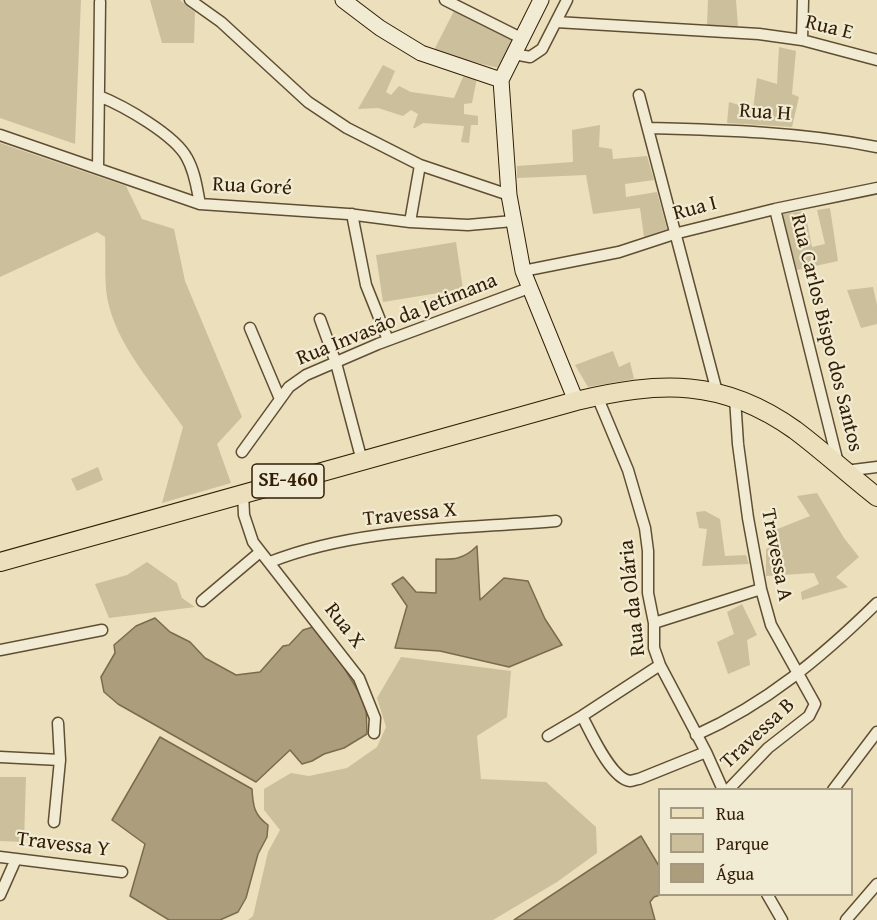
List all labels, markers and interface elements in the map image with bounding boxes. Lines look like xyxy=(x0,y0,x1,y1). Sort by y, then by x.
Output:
street label: Rua E xyxy=(802,10,856,46)
street label: Rua H xyxy=(738,99,792,127)
street label: Rua Goré xyxy=(212,172,292,202)
street label: Rua I xyxy=(670,191,720,227)
street label: Rua Carlos Bispo dos Santos xyxy=(784,212,868,454)
street label: Rua Invasão da Jetimana xyxy=(293,268,501,372)
road number: SE-460 xyxy=(252,464,324,498)
street label: Travessa X xyxy=(362,498,458,532)
street label: Travessa A xyxy=(755,507,797,603)
street label: Rua da Olária xyxy=(614,539,652,657)
street label: Rua X xyxy=(318,598,370,654)
street label: Travessa B xyxy=(715,693,801,775)
legend xyxy=(658,788,853,896)
text: Rua xyxy=(716,800,745,827)
street label: Travessa Y xyxy=(15,827,111,863)
text: Parque xyxy=(716,830,769,857)
text: Água xyxy=(716,860,754,887)

